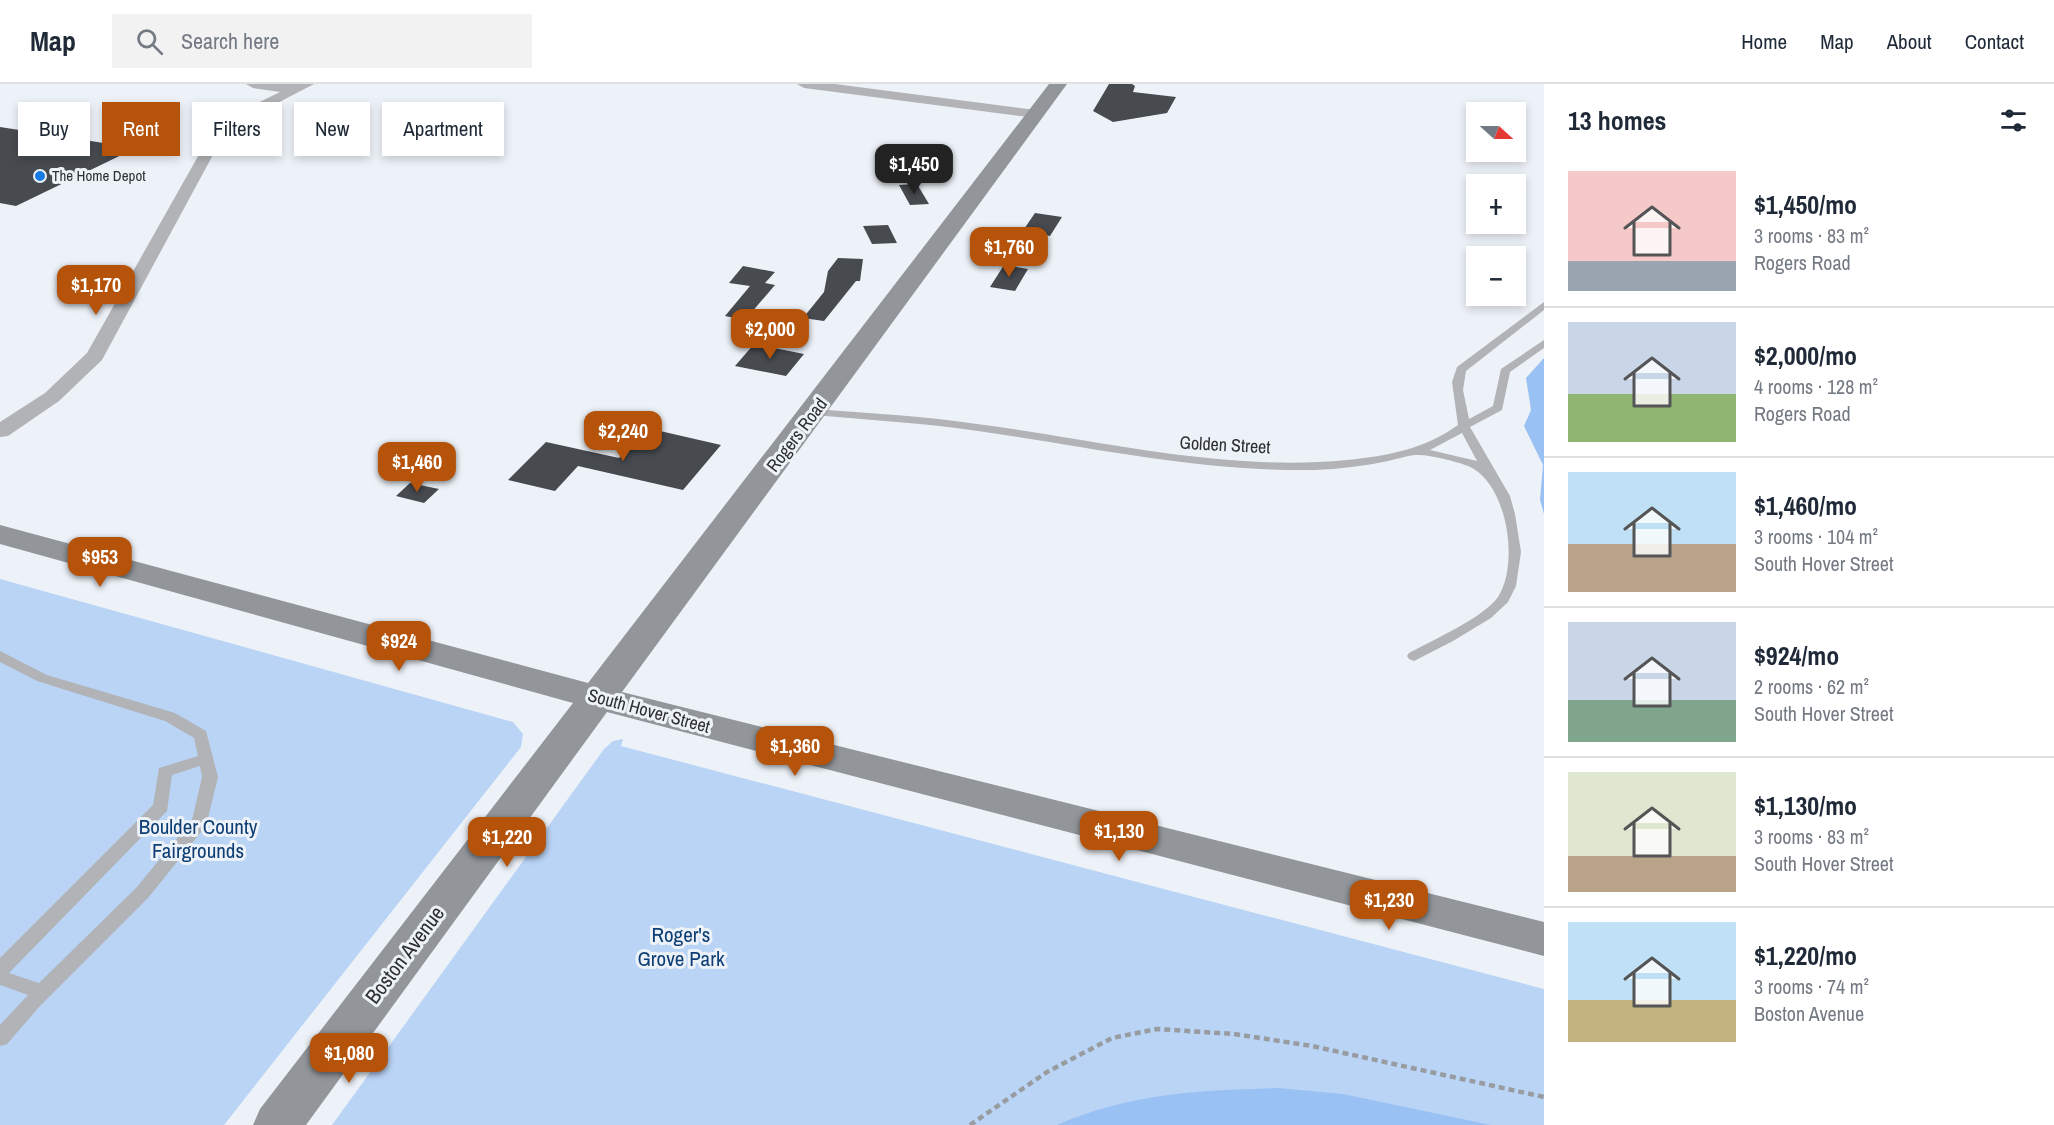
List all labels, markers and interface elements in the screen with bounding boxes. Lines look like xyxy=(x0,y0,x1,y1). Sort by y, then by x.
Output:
search box xyxy=(112,14,532,68)
text: Map xyxy=(30,22,76,60)
icon: search xyxy=(133,25,166,58)
text: Search here xyxy=(181,26,279,56)
text: Home xyxy=(1741,27,1787,56)
text: Map xyxy=(1820,27,1854,56)
text: About xyxy=(1887,27,1932,56)
text: Contact xyxy=(1965,27,2024,56)
chip: Buy xyxy=(18,102,90,156)
chip: Rent xyxy=(102,102,180,156)
chip: Filters xyxy=(192,102,282,156)
chip: New xyxy=(294,102,370,156)
chip: Apartment xyxy=(382,102,504,156)
north arrow xyxy=(1466,102,1526,162)
map controls xyxy=(1466,102,1526,306)
text: 13 homes xyxy=(1568,103,1666,138)
icon: filters xyxy=(1997,104,2030,137)
pin: $1,450 xyxy=(865,144,963,195)
text: $1,450 xyxy=(889,150,939,177)
place label: The Home Depot xyxy=(52,165,146,186)
marker: The Home Depot xyxy=(33,169,47,183)
button: + xyxy=(1466,174,1526,234)
text: $1,450/mo xyxy=(1754,187,1857,222)
icon: home xyxy=(1616,195,1688,267)
text: 3 rooms · 83 m² xyxy=(1754,222,1869,249)
pin: $1,760 xyxy=(960,227,1058,278)
text: $1,760 xyxy=(984,233,1034,260)
button: − xyxy=(1466,246,1526,306)
text: Rogers Road xyxy=(1754,249,1851,276)
pin: $1,170 xyxy=(47,265,145,316)
text: $1,170 xyxy=(71,271,121,298)
pin: $2,000 xyxy=(721,309,819,360)
text: $2,000 xyxy=(745,315,795,342)
text: $2,000/mo xyxy=(1754,338,1857,373)
icon: home xyxy=(1616,346,1688,418)
text: 4 rooms · 128 m² xyxy=(1754,373,1878,400)
street label: Rogers Road xyxy=(760,392,833,477)
text: Rogers Road xyxy=(1754,400,1851,427)
pin: $2,240 xyxy=(574,411,672,462)
text: $2,240 xyxy=(598,417,648,444)
street label: Golden Street xyxy=(1179,430,1271,459)
pin: $1,460 xyxy=(368,442,466,493)
text: $1,460 xyxy=(392,448,442,475)
text: $1,460/mo xyxy=(1754,488,1857,523)
icon: home xyxy=(1616,496,1688,568)
text: 3 rooms · 104 m² xyxy=(1754,523,1878,550)
pin: $953 xyxy=(64,537,136,588)
text: $953 xyxy=(82,543,118,570)
text: South Hover Street xyxy=(1754,550,1893,577)
pin: $924 xyxy=(363,621,435,672)
text: $924 xyxy=(381,627,417,654)
text: $924/mo xyxy=(1754,638,1839,673)
icon: home xyxy=(1616,646,1688,718)
text: 2 rooms · 62 m² xyxy=(1754,673,1869,700)
street label: South Hover Street xyxy=(585,682,713,739)
text: South Hover Street xyxy=(1754,700,1893,727)
pin: $1,360 xyxy=(746,726,844,777)
text: $1,360 xyxy=(770,732,820,759)
text: $1,130/mo xyxy=(1754,788,1857,823)
icon: home xyxy=(1616,796,1688,868)
pin: $1,130 xyxy=(1070,811,1168,862)
park label: Boulder County Fairgrounds xyxy=(139,812,258,865)
pin: $1,220 xyxy=(458,817,556,868)
text: $1,130 xyxy=(1094,817,1144,844)
text: $1,220 xyxy=(482,823,532,850)
text: 3 rooms · 83 m² xyxy=(1754,823,1869,850)
text: South Hover Street xyxy=(1754,850,1893,877)
pin: $1,230 xyxy=(1340,880,1438,931)
text: $1,230 xyxy=(1364,886,1414,913)
street label: Boston Avenue xyxy=(358,900,451,1010)
park label: Roger's Grove Park xyxy=(637,920,725,973)
text: $1,220/mo xyxy=(1754,938,1857,973)
icon: home xyxy=(1616,946,1688,1018)
text: 3 rooms · 74 m² xyxy=(1754,973,1869,1000)
text: Boston Avenue xyxy=(1754,1000,1864,1027)
pin: $1,080 xyxy=(300,1033,398,1084)
text: $1,080 xyxy=(324,1039,374,1066)

